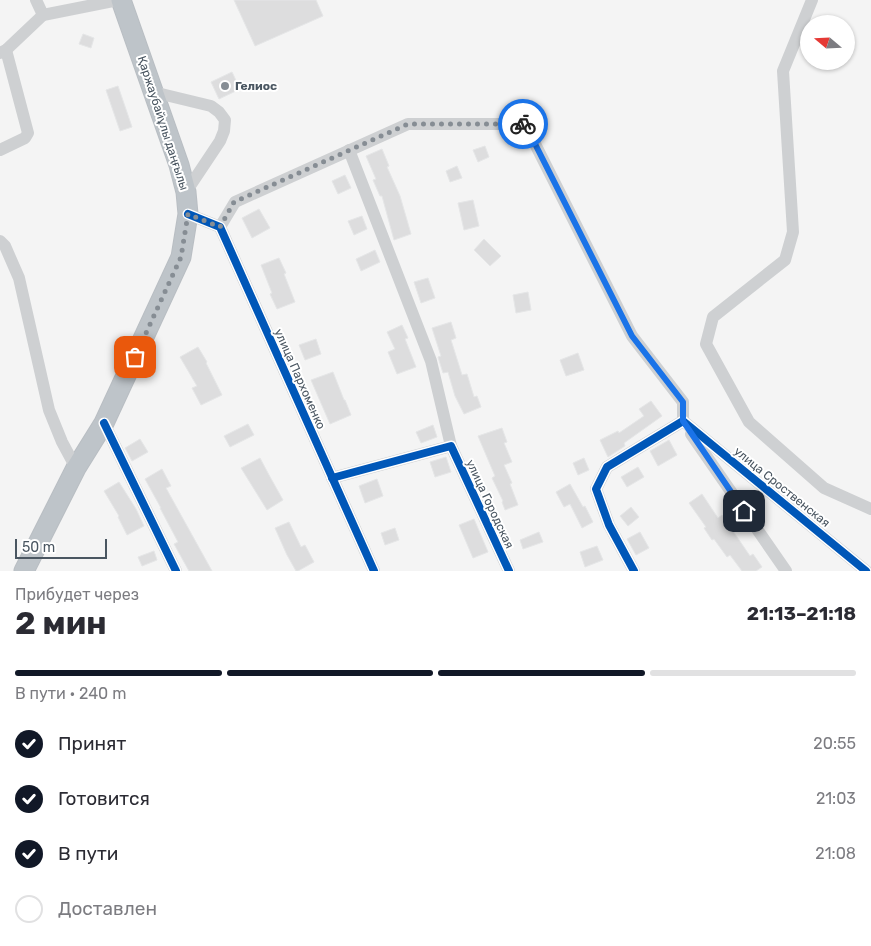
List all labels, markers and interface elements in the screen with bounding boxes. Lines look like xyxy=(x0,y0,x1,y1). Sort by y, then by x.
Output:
north arrow xyxy=(800,15,855,70)
map controls xyxy=(800,15,855,70)
street label: Қаржаубайұлы даңғылы xyxy=(135,54,191,192)
place label: Гелиос xyxy=(235,79,277,93)
marker: Гелиос xyxy=(219,80,231,92)
courier xyxy=(498,99,548,149)
icon: bike xyxy=(509,110,537,138)
street label: улица Пархоменко xyxy=(272,327,328,431)
pin xyxy=(114,336,156,378)
icon: bag xyxy=(121,343,149,371)
street label: улица Сроственская xyxy=(731,444,833,530)
street label: улица Городская xyxy=(463,457,517,551)
pin xyxy=(723,490,765,532)
icon: home xyxy=(730,497,758,525)
scale bar xyxy=(15,536,108,559)
text: 50 m xyxy=(22,539,55,556)
text: Прибудет через xyxy=(15,585,139,604)
text: 21:13–21:18 xyxy=(747,602,856,625)
text: 2 мин xyxy=(15,604,107,642)
text: В пути · 240 m xyxy=(15,684,126,703)
icon: check xyxy=(15,730,43,758)
text: Принят xyxy=(58,732,126,755)
text: 20:55 xyxy=(813,734,856,753)
icon: check xyxy=(15,785,43,813)
text: Готовится xyxy=(58,787,150,810)
text: 21:03 xyxy=(816,789,856,808)
icon: check xyxy=(15,840,43,868)
text: В пути xyxy=(58,842,118,865)
text: 21:08 xyxy=(815,844,856,863)
text: Доставлен xyxy=(58,897,157,920)

